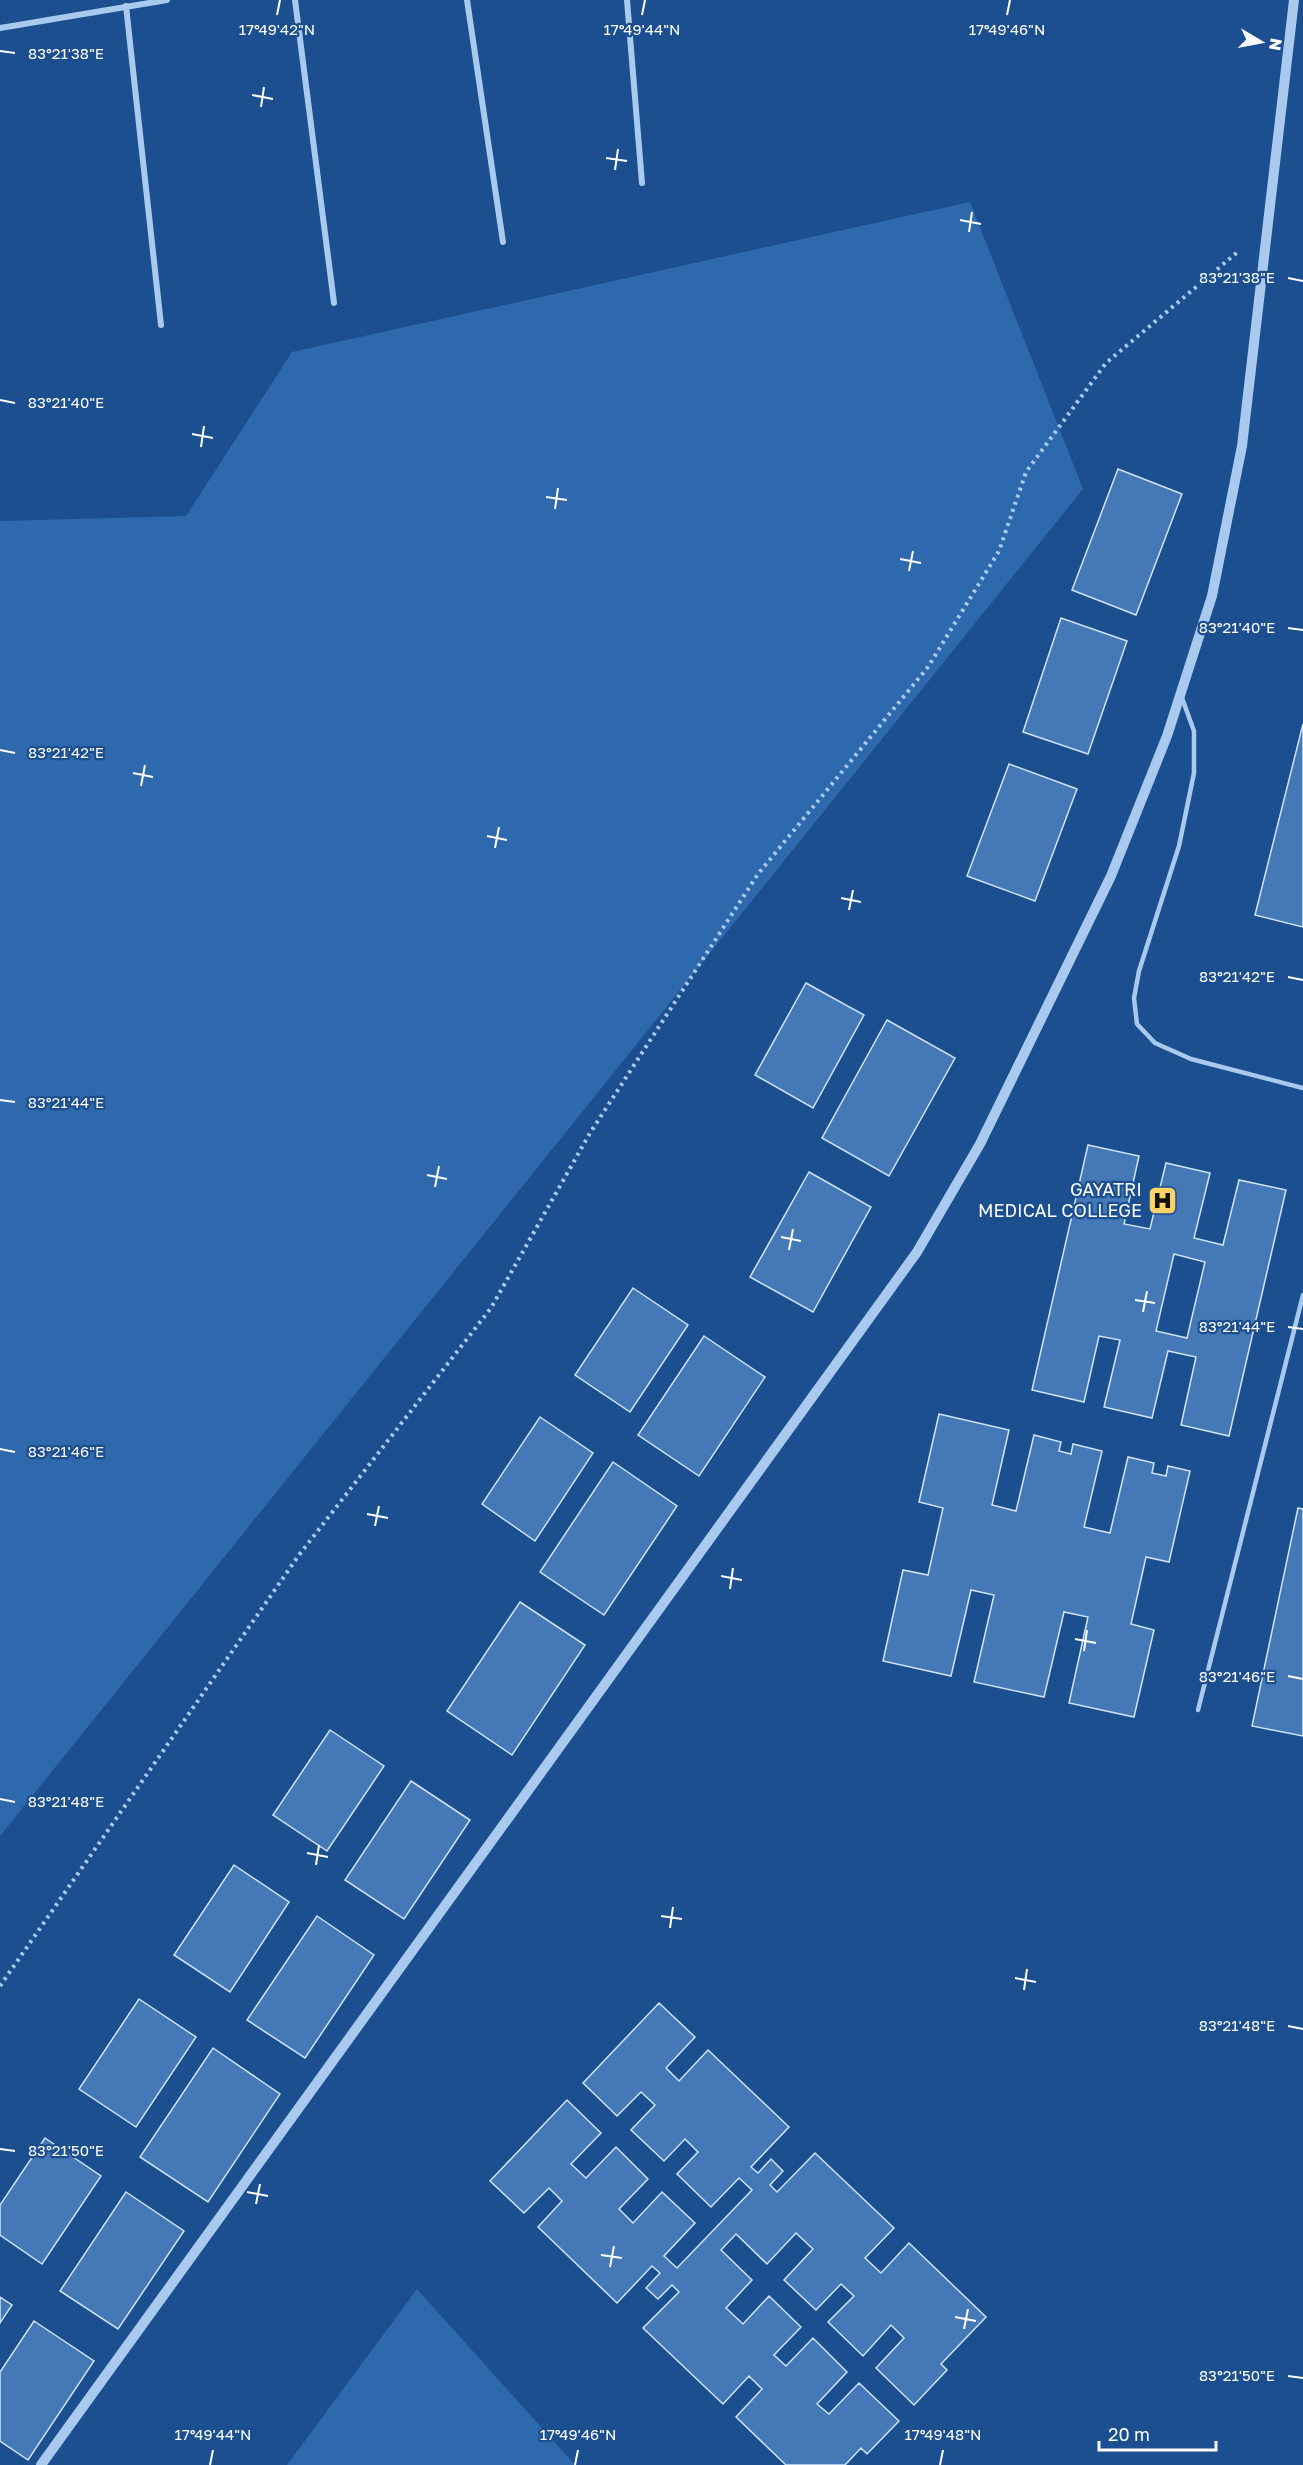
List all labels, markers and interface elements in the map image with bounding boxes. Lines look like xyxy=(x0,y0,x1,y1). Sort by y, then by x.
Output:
north arrow xyxy=(1231,12,1291,72)
text: 17°49'42"N xyxy=(239,20,315,38)
text: 17°49'44"N xyxy=(604,20,680,38)
text: 17°49'46"N xyxy=(969,20,1045,38)
text: N xyxy=(1265,37,1287,52)
text: 83°21'38"E xyxy=(28,44,104,62)
text: 83°21'38"E xyxy=(1199,268,1275,286)
text: 83°21'40"E xyxy=(28,393,104,411)
text: 83°21'40"E xyxy=(1199,618,1275,636)
text: 83°21'42"E xyxy=(28,743,104,761)
text: 83°21'42"E xyxy=(1199,967,1275,985)
text: 83°21'44"E xyxy=(28,1093,104,1111)
place label: GAYATRI MEDICAL COLLEGE xyxy=(978,1178,1142,1221)
hospital icon: GAYATRI MEDICAL COLLEGE xyxy=(1147,1184,1179,1216)
text: 83°21'44"E xyxy=(1199,1317,1275,1335)
text: 83°21'46"E xyxy=(28,1442,104,1460)
text: 83°21'46"E xyxy=(1199,1667,1275,1685)
text: 83°21'48"E xyxy=(28,1792,104,1810)
text: 83°21'48"E xyxy=(1199,2016,1275,2034)
text: 83°21'50"E xyxy=(28,2141,104,2159)
text: 83°21'50"E xyxy=(1199,2366,1275,2384)
scale bar xyxy=(1099,2414,1216,2452)
text: 20 m xyxy=(1108,2423,1150,2445)
text: 17°49'44"N xyxy=(175,2425,251,2443)
text: 17°49'46"N xyxy=(540,2425,616,2443)
text: 17°49'48"N xyxy=(905,2425,981,2443)

